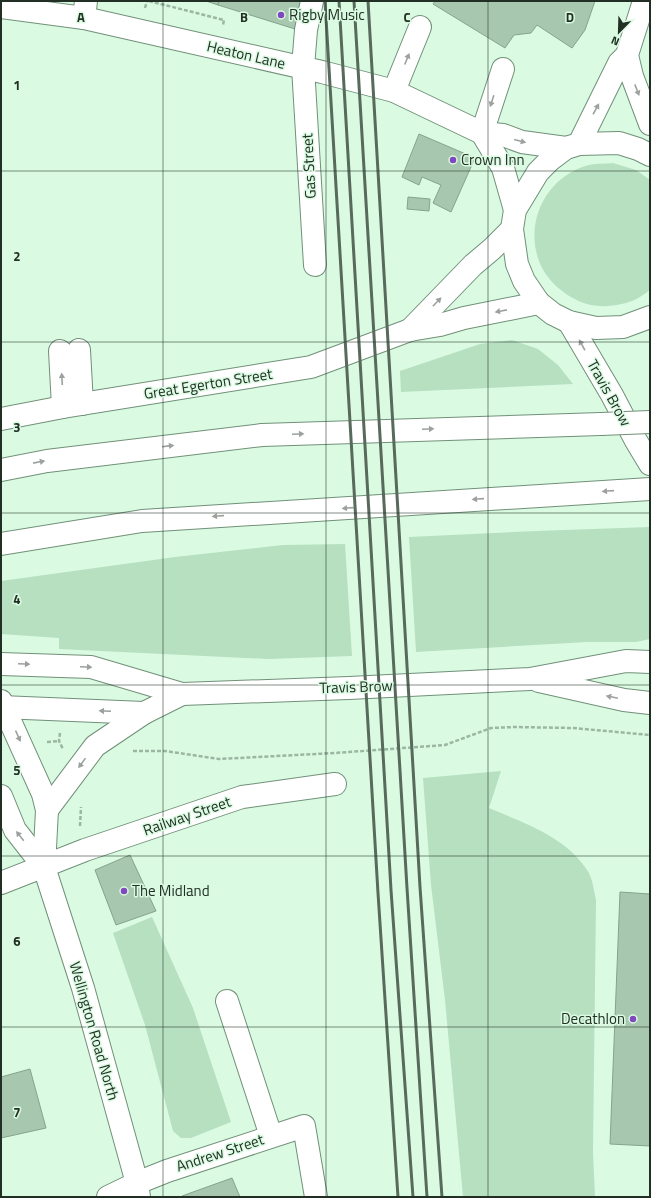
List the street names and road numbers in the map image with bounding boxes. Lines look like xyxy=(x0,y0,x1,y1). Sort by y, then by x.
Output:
street label: Heaton Lane xyxy=(205,34,288,75)
street label: Gas Street xyxy=(295,132,322,199)
street label: Travis Brow xyxy=(582,355,637,431)
street label: Great Egerton Street xyxy=(142,362,274,405)
street label: Travis Brow xyxy=(319,674,393,699)
street label: Railway Street xyxy=(140,790,235,841)
street label: Wellington Road North xyxy=(64,959,125,1103)
street label: Andrew Street xyxy=(173,1127,267,1178)

